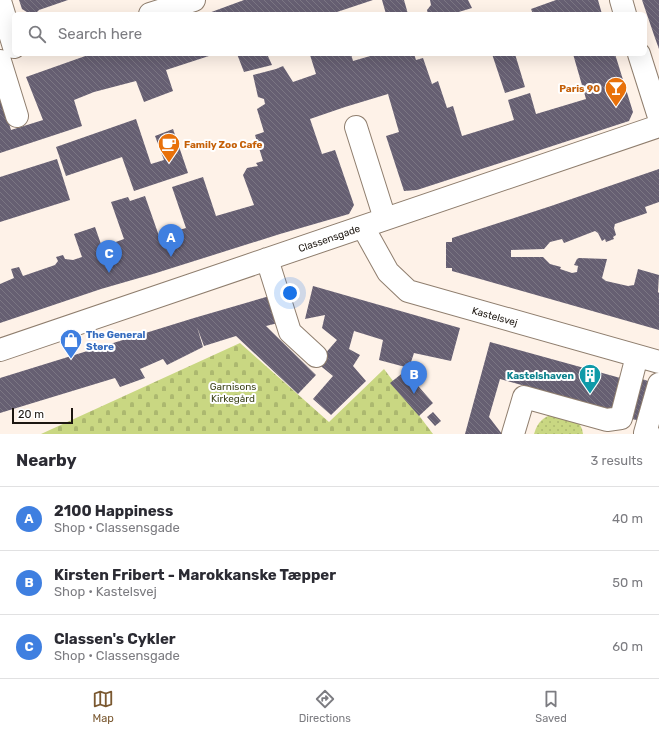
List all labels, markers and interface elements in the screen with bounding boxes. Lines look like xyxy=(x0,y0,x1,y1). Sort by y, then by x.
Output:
search box xyxy=(12,12,647,56)
icon: search xyxy=(26,23,48,45)
text: Search here xyxy=(58,25,142,43)
bar icon: Paris 90 xyxy=(603,75,629,108)
place label: Paris 90 xyxy=(559,83,600,95)
cafe icon: Family Zoo Cafe xyxy=(156,131,182,164)
place label: Family Zoo Cafe xyxy=(184,139,263,151)
street label: Classensgade xyxy=(297,223,362,255)
pin: A xyxy=(158,224,184,257)
pin: C xyxy=(96,240,122,273)
your location xyxy=(280,283,300,303)
street label: Kastelsvej xyxy=(471,305,519,329)
shop icon: The General Store xyxy=(58,327,84,360)
place label: The General Store xyxy=(86,329,146,353)
pin: B xyxy=(401,361,427,394)
building icon: Kastelshaven xyxy=(577,362,603,395)
place label: Kastelshaven xyxy=(507,370,574,382)
park label: Garnisons Kirkegård xyxy=(210,381,256,405)
scale bar xyxy=(12,406,73,425)
text: 20 m xyxy=(18,408,44,421)
text: Nearby xyxy=(16,450,77,470)
text: 3 results xyxy=(591,453,643,468)
text: 2100 Happiness xyxy=(54,502,173,520)
text: A xyxy=(24,511,34,526)
text: 40 m xyxy=(612,511,643,526)
text: Shop · Classensgade xyxy=(54,520,180,535)
text: Kirsten Fribert - Marokkanske Tæpper xyxy=(54,566,336,584)
text: B xyxy=(24,575,34,590)
text: 50 m xyxy=(612,575,643,590)
text: Shop · Kastelsvej xyxy=(54,584,157,599)
text: Classen's Cykler xyxy=(54,630,176,648)
text: C xyxy=(24,639,34,654)
text: 60 m xyxy=(612,639,643,654)
text: Shop · Classensgade xyxy=(54,648,180,663)
tab: Map xyxy=(92,688,114,725)
tab: Directions xyxy=(299,688,351,725)
tab: Saved xyxy=(535,688,567,725)

